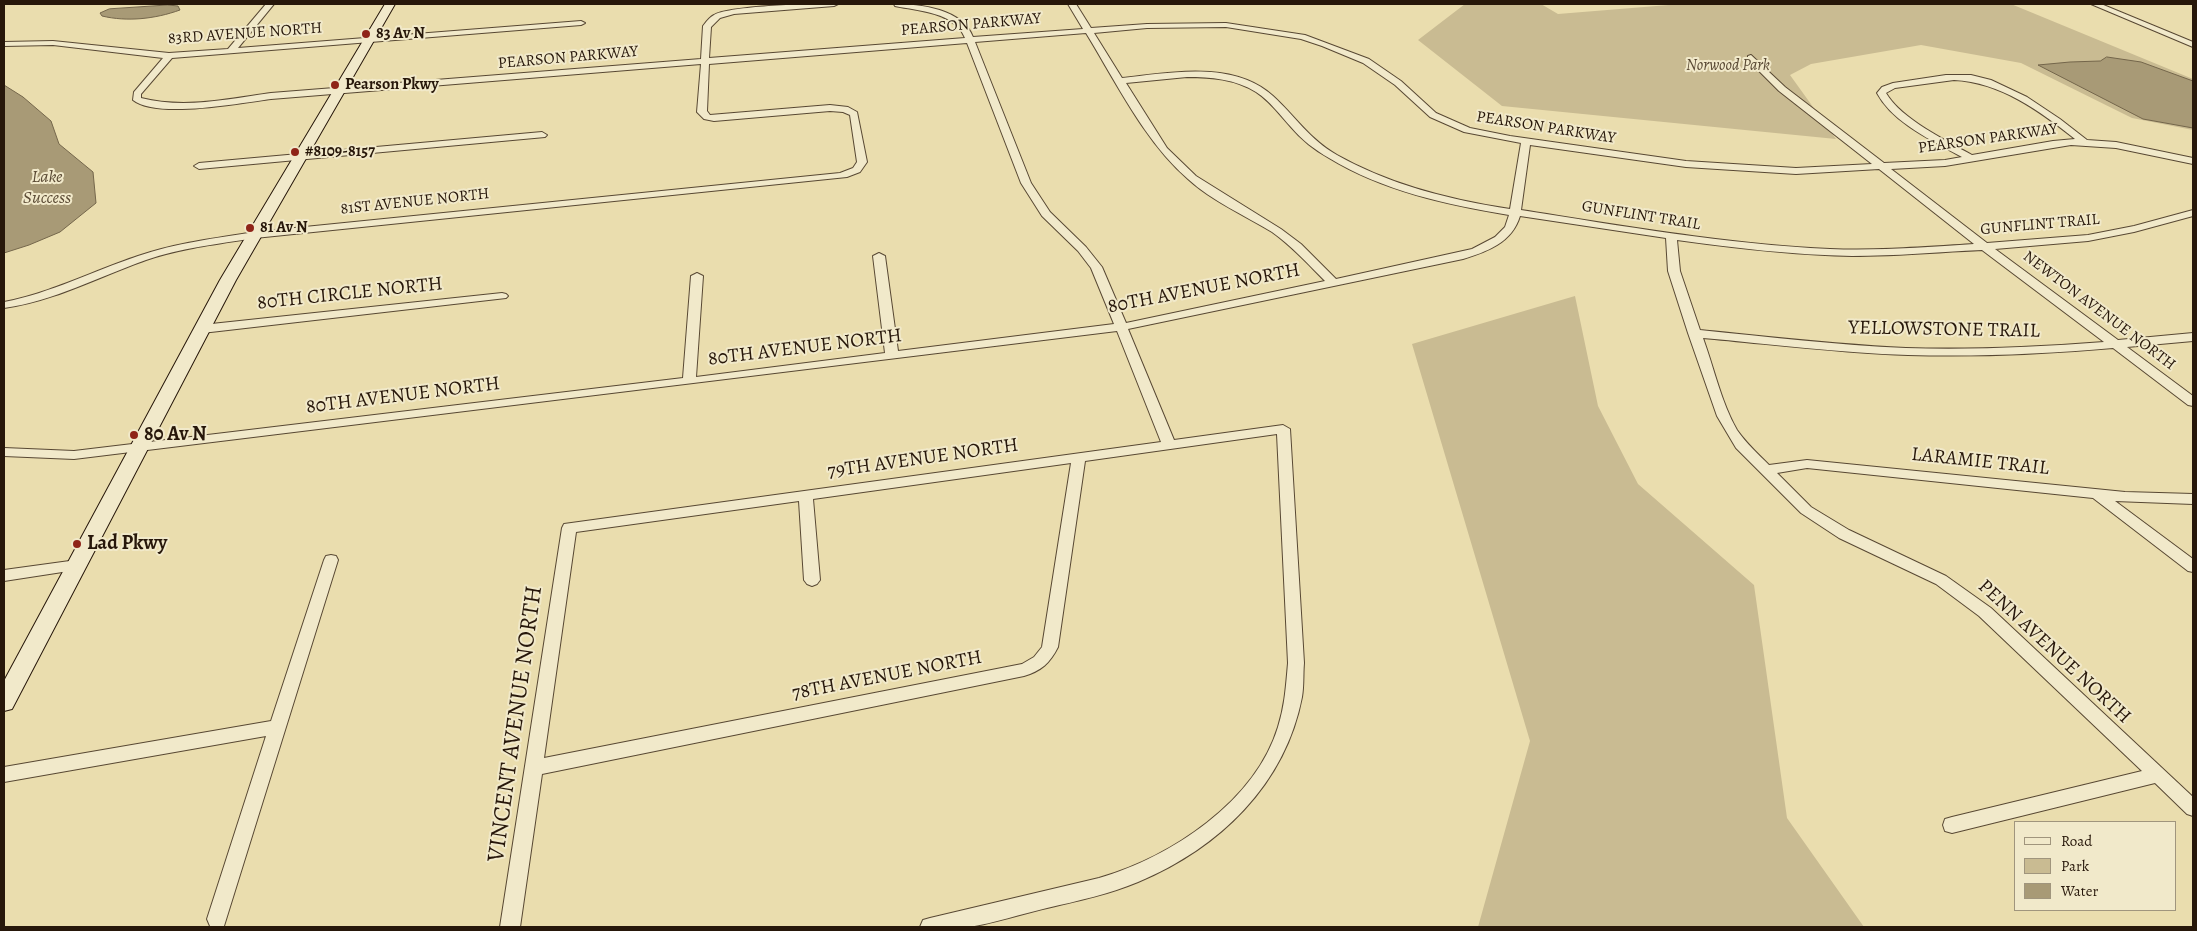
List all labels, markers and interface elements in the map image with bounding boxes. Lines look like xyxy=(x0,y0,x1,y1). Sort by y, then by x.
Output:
street label: PEARSON PARKWAY xyxy=(900,9,1042,41)
street label: 83RD AVENUE NORTH xyxy=(167,19,323,49)
place label: 83 Av N xyxy=(376,24,425,44)
marker: 83 Av N xyxy=(360,28,372,40)
street label: PEARSON PARKWAY xyxy=(497,42,639,74)
park label: Norwood Park xyxy=(1686,56,1770,76)
place label: Pearson Pkwy xyxy=(345,75,439,95)
marker: Pearson Pkwy xyxy=(329,79,341,91)
street label: PEARSON PARKWAY xyxy=(1475,108,1617,148)
street label: PEARSON PARKWAY xyxy=(1917,120,2059,158)
place label: #8109-8157 xyxy=(305,142,375,162)
marker: #8109-8157 xyxy=(289,146,301,158)
water label: Lake Success xyxy=(23,167,71,210)
street label: 81ST AVENUE NORTH xyxy=(340,185,490,219)
street label: GUNFLINT TRAIL xyxy=(1580,197,1702,235)
street label: GUNFLINT TRAIL xyxy=(1980,210,2100,240)
place label: 81 Av N xyxy=(260,218,308,238)
marker: 81 Av N xyxy=(244,222,256,234)
street label: NEWTON AVENUE NORTH xyxy=(2019,247,2179,375)
street label: 80TH AVENUE NORTH xyxy=(1106,259,1302,319)
street label: 80TH CIRCLE NORTH xyxy=(256,272,444,316)
street label: YELLOWSTONE TRAIL xyxy=(1848,316,2040,344)
street label: 80TH AVENUE NORTH xyxy=(707,324,903,372)
street label: 80TH AVENUE NORTH xyxy=(305,372,501,420)
place label: 80 Av N xyxy=(144,423,207,447)
marker: 80 Av N xyxy=(128,429,140,441)
street label: 79TH AVENUE NORTH xyxy=(826,434,1020,484)
street label: LARAMIE TRAIL xyxy=(1910,443,2050,481)
place label: Lad Pkwy xyxy=(87,532,167,556)
marker: Lad Pkwy xyxy=(71,538,83,550)
street label: PENN AVENUE NORTH xyxy=(1972,575,2136,729)
street label: VINCENT AVENUE NORTH xyxy=(482,584,550,864)
street label: 78TH AVENUE NORTH xyxy=(790,646,984,706)
legend xyxy=(2014,821,2177,911)
text: Road xyxy=(2061,831,2092,851)
text: Park xyxy=(2061,856,2089,876)
text: Water xyxy=(2061,881,2098,901)

